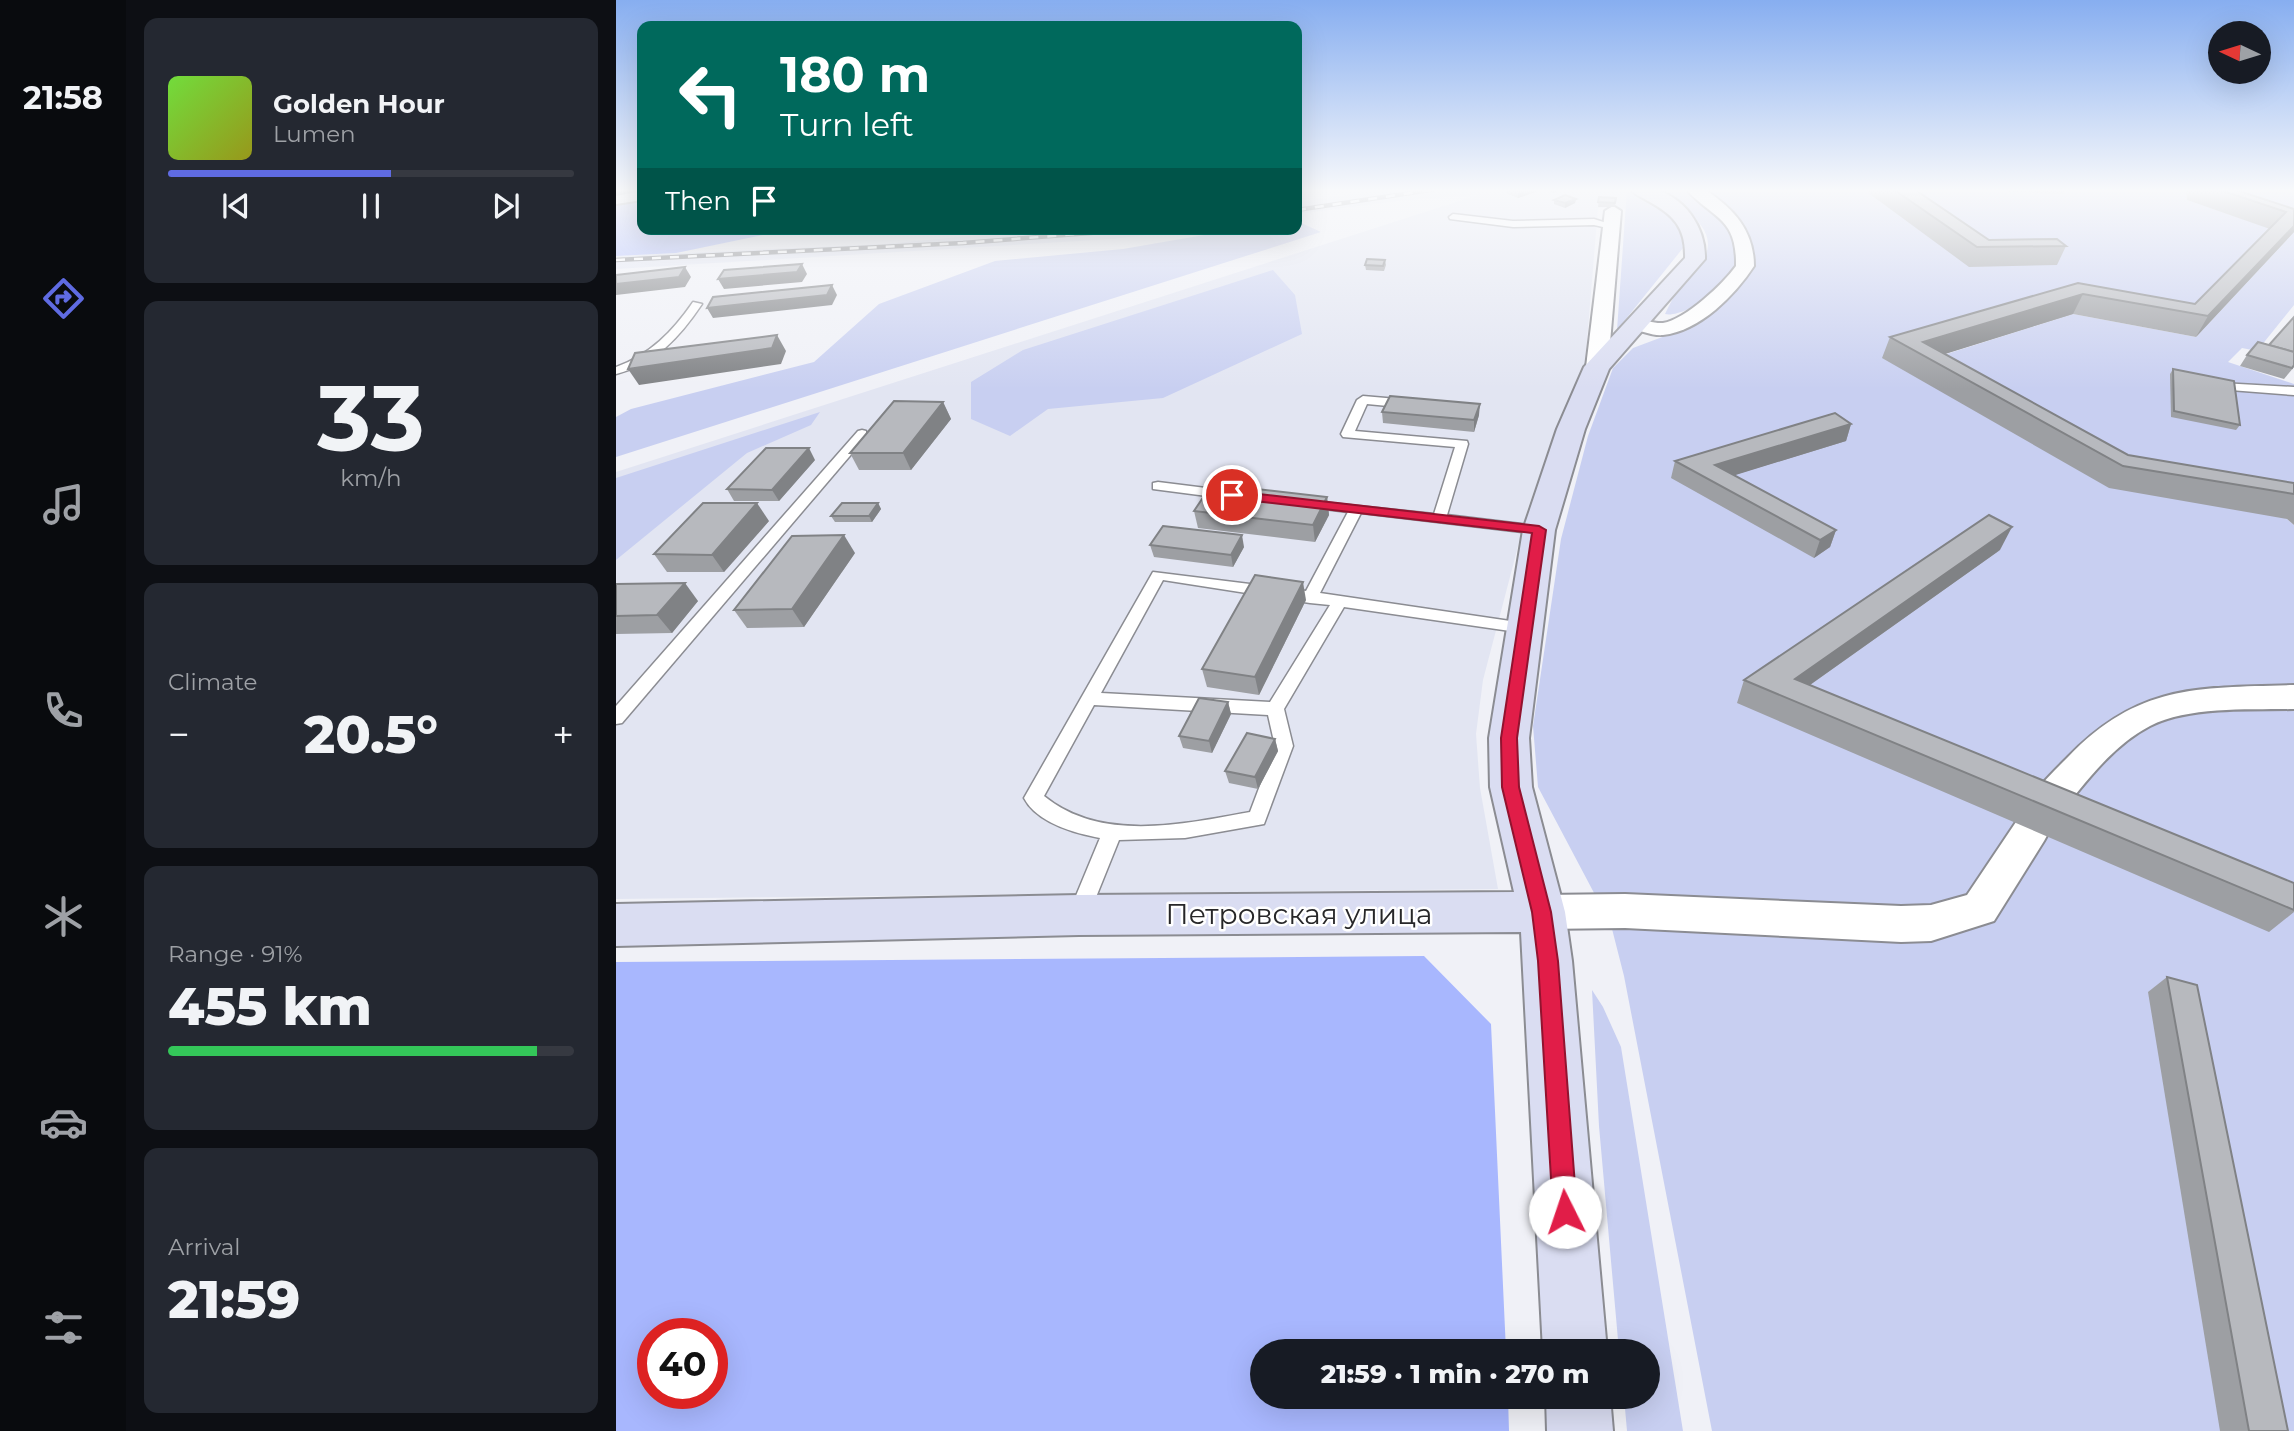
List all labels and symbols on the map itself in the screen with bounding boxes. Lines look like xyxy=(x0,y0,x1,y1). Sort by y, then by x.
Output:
north arrow xyxy=(2208,21,2272,84)
pin xyxy=(1202,465,1262,525)
street label: Петровская улица xyxy=(1166,897,1432,931)
position arrow xyxy=(1528,1175,1602,1249)
speed limit sign: 40 xyxy=(637,1318,728,1409)

